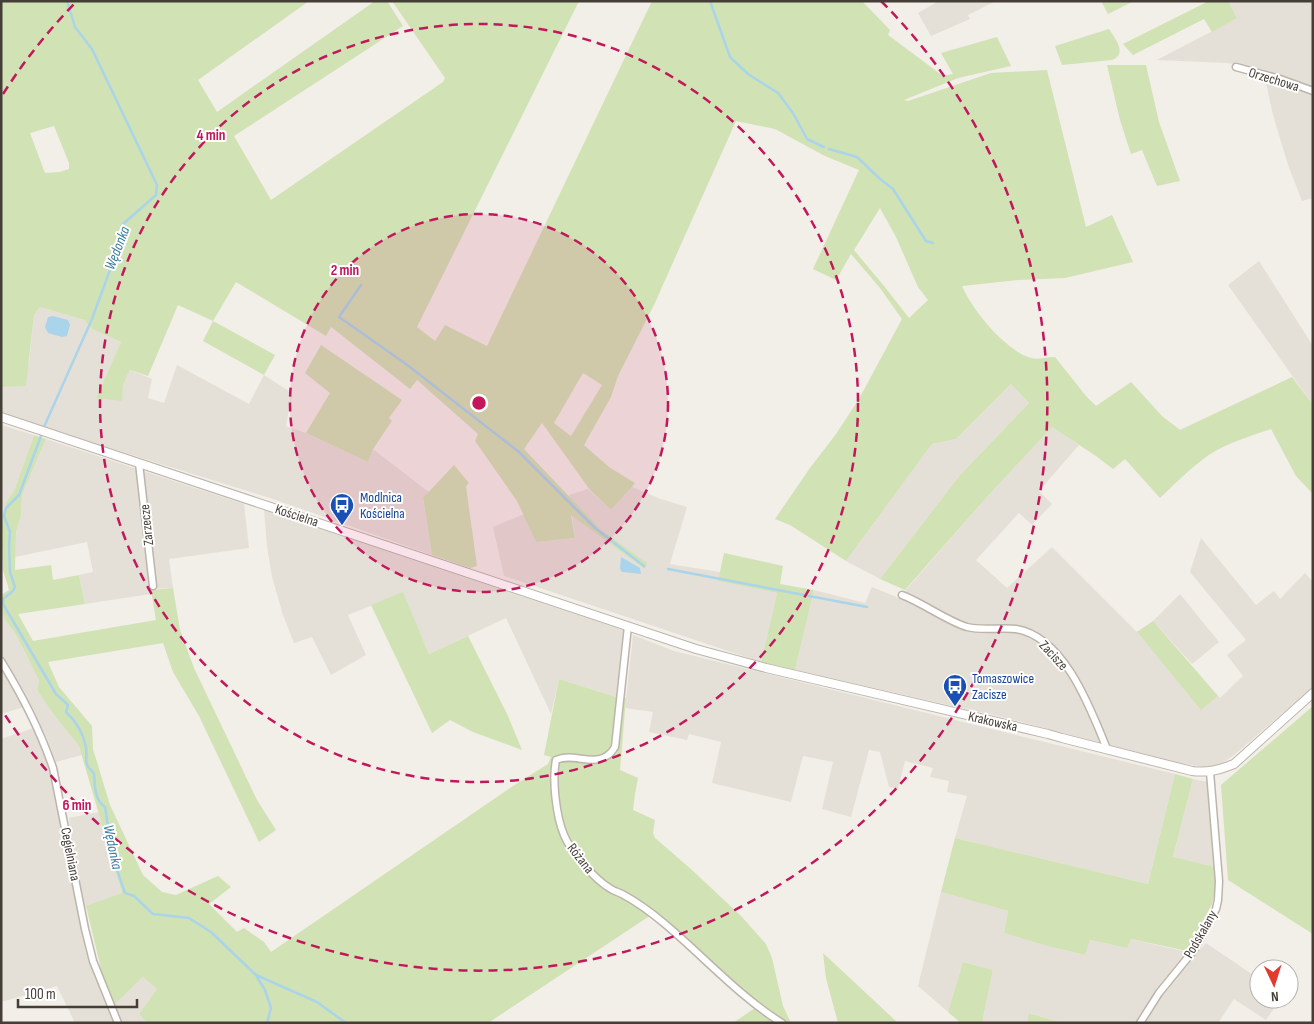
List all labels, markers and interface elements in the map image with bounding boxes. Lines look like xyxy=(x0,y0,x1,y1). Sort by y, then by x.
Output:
street label: Orzechowa xyxy=(1247,64,1301,95)
text: 4 min xyxy=(197,126,225,145)
water label: Wędonka xyxy=(101,224,134,273)
text: 2 min xyxy=(331,261,359,280)
centre of rings xyxy=(470,394,488,412)
place label: Modlnica Kościelna xyxy=(360,489,405,522)
bus stop icon: Modlnica Kościelna xyxy=(329,492,355,526)
street label: Kościelna xyxy=(273,500,321,530)
street label: Zarzecze xyxy=(136,503,157,546)
street label: Zacisze xyxy=(1036,637,1072,674)
place label: Tomaszowice Zacisze xyxy=(972,670,1034,703)
bus stop icon: Tomaszowice Zacisze xyxy=(942,673,968,707)
street label: Krakowska xyxy=(967,708,1019,735)
text: 6 min xyxy=(62,796,92,815)
water label: Wędonka xyxy=(99,823,126,871)
street label: Cegielniana xyxy=(57,826,84,882)
street label: Różana xyxy=(564,840,598,877)
street label: Podskalany xyxy=(1180,907,1221,961)
north arrow xyxy=(1249,959,1299,1009)
scale bar xyxy=(18,976,136,1008)
text: 100 m xyxy=(25,985,56,1004)
text: N xyxy=(1271,988,1279,1005)

